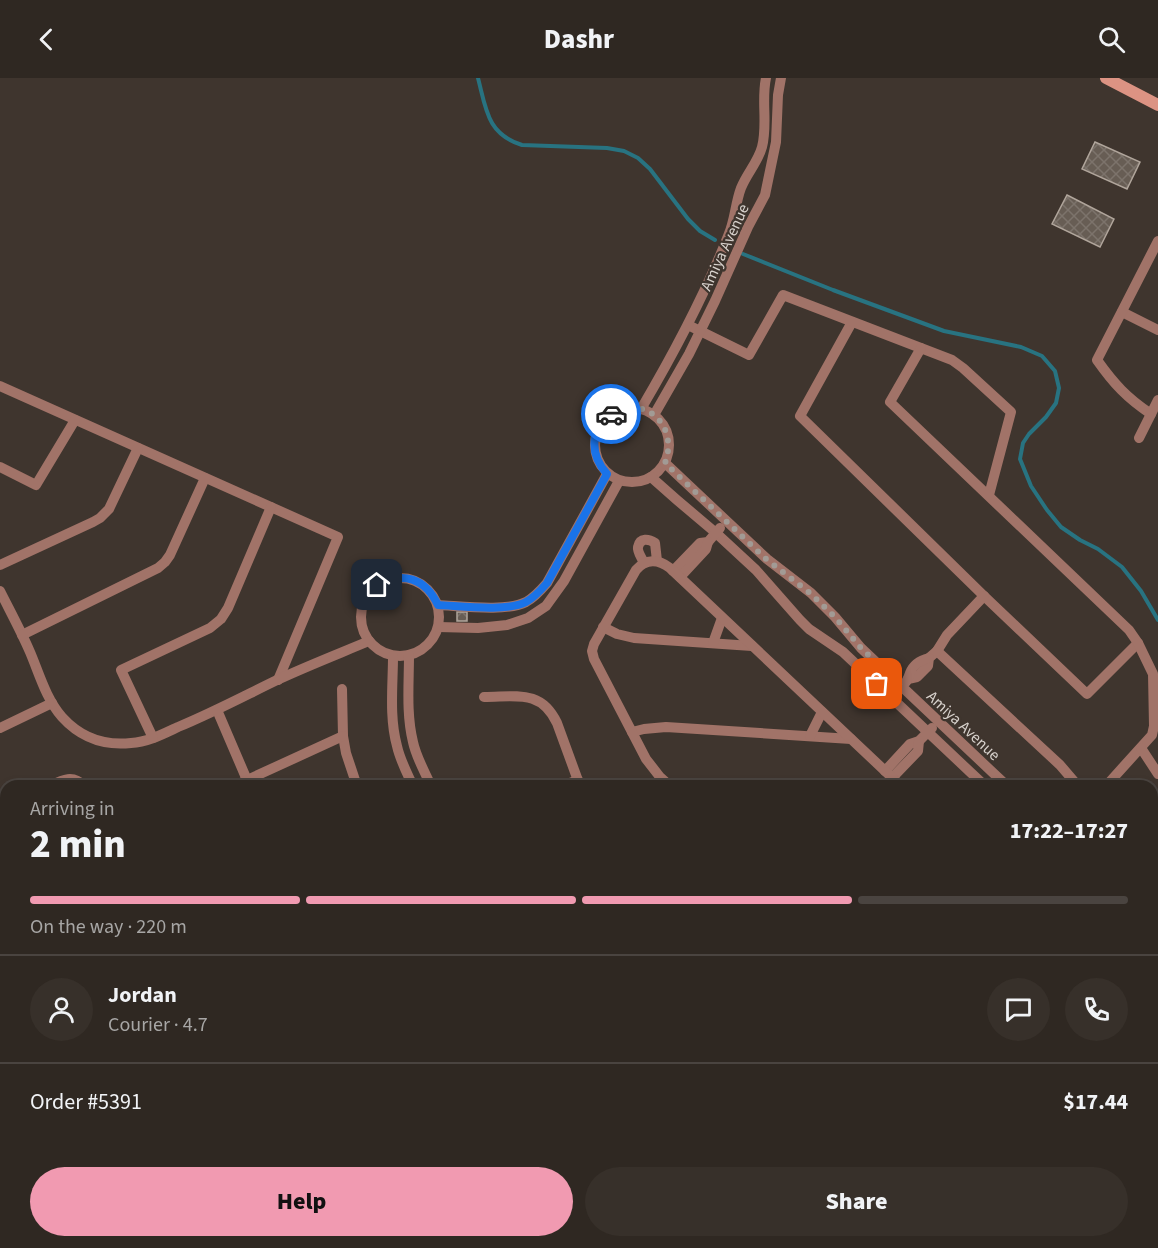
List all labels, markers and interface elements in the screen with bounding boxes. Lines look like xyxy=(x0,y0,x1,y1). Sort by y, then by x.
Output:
text: Dashr xyxy=(544,20,614,59)
icon: back xyxy=(30,23,63,56)
icon: search xyxy=(1095,23,1128,56)
street label: Amiya Avenue xyxy=(695,200,755,294)
courier xyxy=(581,384,641,444)
icon: car xyxy=(595,398,628,431)
pin xyxy=(351,559,402,610)
icon: home xyxy=(360,568,393,601)
pin xyxy=(851,658,902,709)
icon: bag xyxy=(860,667,893,700)
street label: Amiya Avenue xyxy=(922,686,1005,766)
text: Arriving in xyxy=(30,795,115,823)
text: 17:22–17:27 xyxy=(1010,815,1128,847)
text: 2 min xyxy=(30,817,126,873)
text: On the way · 220 m xyxy=(30,913,187,941)
button: person xyxy=(30,978,93,1041)
button: chat xyxy=(987,978,1050,1041)
button: phone xyxy=(1065,978,1128,1041)
text: Jordan xyxy=(108,979,177,1011)
text: Courier · 4.7 xyxy=(108,1011,208,1039)
text: Order #5391 xyxy=(30,1086,142,1118)
text: $17.44 xyxy=(1063,1086,1128,1118)
button: Help xyxy=(30,1167,573,1236)
button: Share xyxy=(585,1167,1128,1236)

